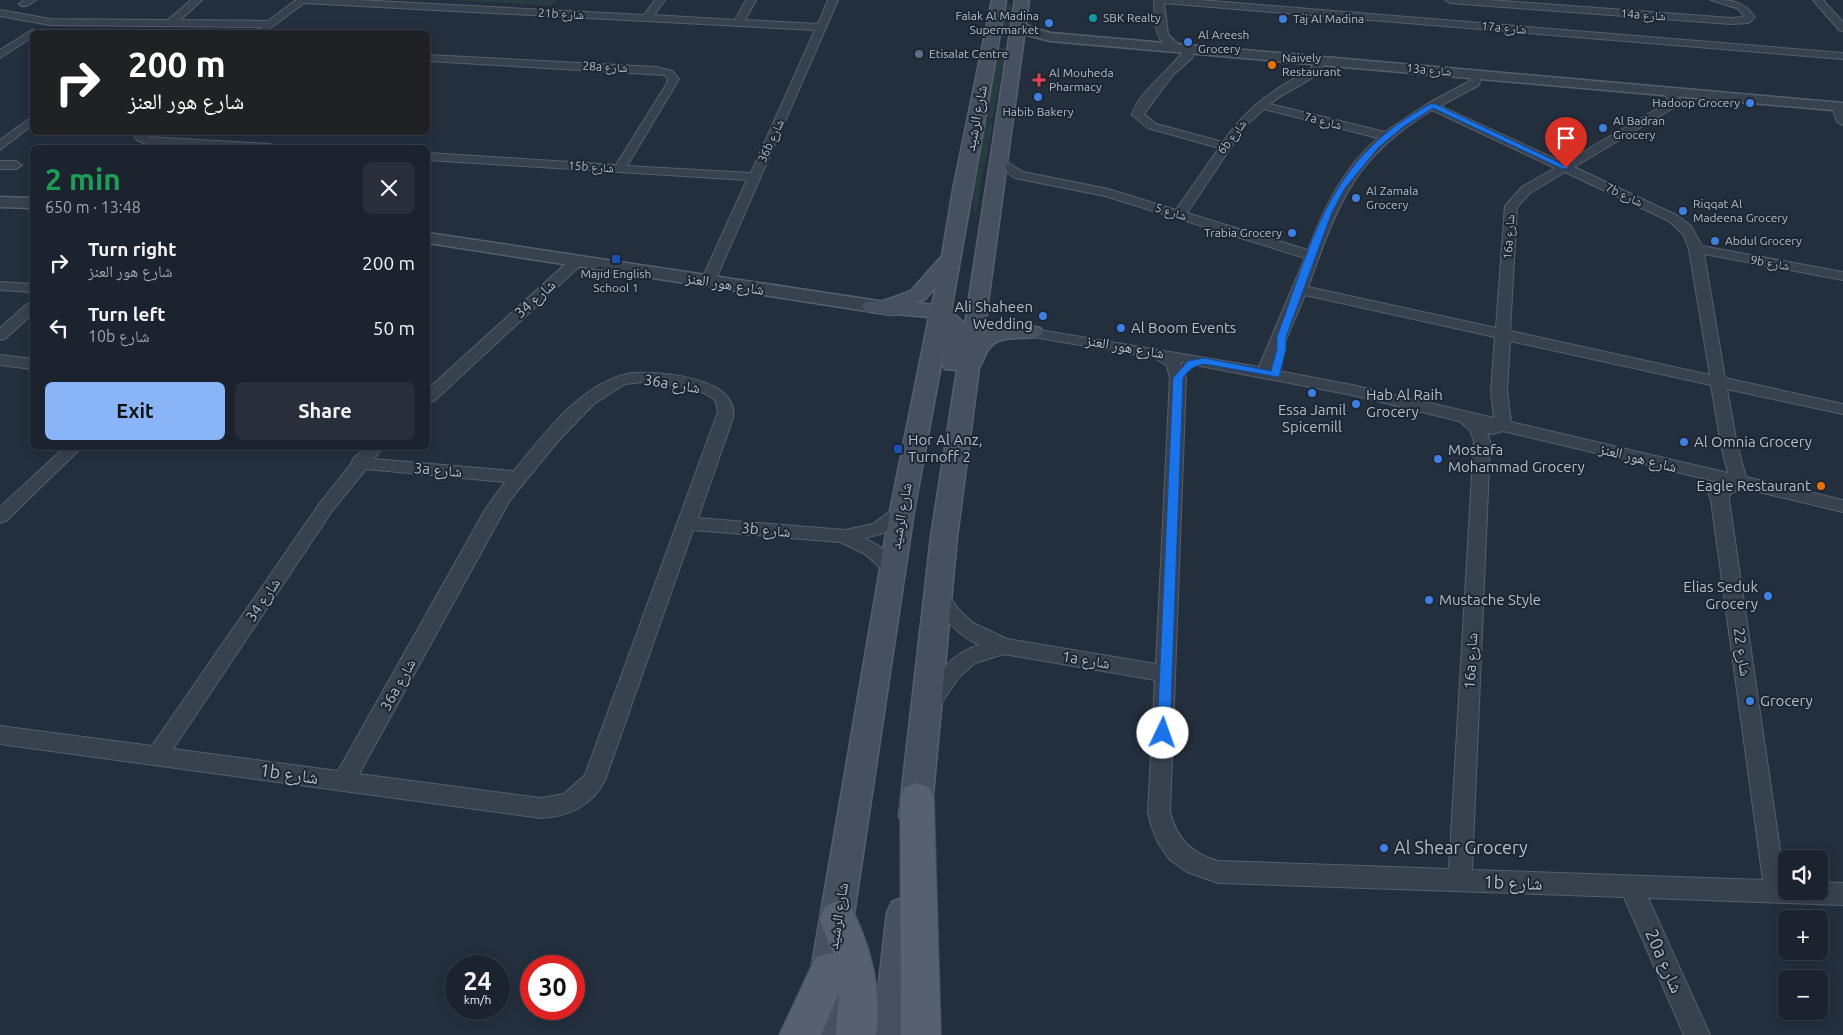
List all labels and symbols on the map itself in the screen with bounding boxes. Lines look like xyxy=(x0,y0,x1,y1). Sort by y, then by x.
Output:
street label: 21b شارع xyxy=(538,6,585,23)
street label: 14a شارع xyxy=(1620,6,1666,25)
place label: Falak Al Madina Supermarket xyxy=(956,9,1039,36)
place label: SBK Realty xyxy=(1103,11,1161,24)
marker: SBK Realty xyxy=(1087,12,1099,24)
place label: Taj Al Madina xyxy=(1293,12,1364,25)
marker: Taj Al Madina xyxy=(1277,13,1289,25)
marker: Falak Al Madina Supermarket xyxy=(1043,17,1055,29)
street label: 17a شارع xyxy=(1481,19,1527,38)
place label: Al Areesh Grocery xyxy=(1198,28,1249,55)
marker: Al Areesh Grocery xyxy=(1182,36,1194,48)
place label: Etisalat Centre xyxy=(929,47,1008,60)
marker: Etisalat Centre xyxy=(913,48,925,60)
place label: Naively Restaurant xyxy=(1282,51,1342,78)
street label: 28a شارع xyxy=(582,59,628,76)
marker: Naively Restaurant xyxy=(1266,59,1278,71)
street label: 13a شارع xyxy=(1406,61,1452,80)
place label: Al Mouheda Pharmacy xyxy=(1049,66,1114,93)
marker: Al Mouheda Pharmacy xyxy=(1033,74,1045,86)
street label: شارع الرشيد xyxy=(961,83,992,153)
marker: Habib Bakery xyxy=(1032,91,1044,103)
place label: Hadoop Grocery xyxy=(1652,96,1740,109)
marker: Hadoop Grocery xyxy=(1744,97,1756,109)
place label: Habib Bakery xyxy=(1002,105,1074,118)
street label: 7a شارع xyxy=(1302,110,1343,133)
place label: Al Badran Grocery xyxy=(1613,114,1665,141)
street label: 36b شارع xyxy=(755,117,788,165)
street label: 6b شارع xyxy=(1215,117,1250,158)
pin xyxy=(1545,117,1587,168)
marker: Al Badran Grocery xyxy=(1597,122,1609,134)
street label: 15b شارع xyxy=(567,158,615,177)
street label: 7b شارع xyxy=(1603,180,1645,211)
place label: Al Zamala Grocery xyxy=(1366,184,1419,211)
marker: Al Zamala Grocery xyxy=(1350,192,1362,204)
place label: Riqqat Al Madeena Grocery xyxy=(1693,197,1788,224)
street label: شارع 5 xyxy=(1153,201,1189,224)
marker: Riqqat Al Madeena Grocery xyxy=(1677,205,1689,217)
street label: 16a شارع xyxy=(1500,214,1519,260)
place label: Trabia Grocery xyxy=(1204,226,1282,239)
marker: Trabia Grocery xyxy=(1286,227,1298,239)
place label: Abdul Grocery xyxy=(1725,234,1802,247)
marker: Abdul Grocery xyxy=(1709,235,1721,247)
marker: Majid English School 1 xyxy=(610,253,622,265)
street label: 9b شارع xyxy=(1749,253,1791,274)
place label: Majid English School 1 xyxy=(581,267,651,294)
street label: شارع هور العنز xyxy=(683,269,766,300)
street label: شارع 34 xyxy=(511,276,560,323)
place label: Ali Shaheen Wedding xyxy=(954,298,1033,332)
marker: Ali Shaheen Wedding xyxy=(1037,310,1049,322)
place label: Al Boom Events xyxy=(1131,319,1236,336)
marker: Al Boom Events xyxy=(1115,322,1127,334)
street label: شارع هور العنز xyxy=(1083,331,1166,364)
street label: 36a شارع xyxy=(642,371,701,398)
place label: Hab Al Raih Grocery xyxy=(1366,386,1443,420)
marker: Essa Jamil Spicemill xyxy=(1306,387,1318,399)
marker: Hab Al Raih Grocery xyxy=(1350,398,1362,410)
place label: Essa Jamil Spicemill xyxy=(1278,401,1346,435)
place label: Hor Al Anz, Turnoff 2 xyxy=(908,431,982,465)
place label: Al Omnia Grocery xyxy=(1694,433,1812,450)
marker: Al Omnia Grocery xyxy=(1678,436,1690,448)
street label: شارع هور العنز xyxy=(1596,439,1679,477)
place label: Mostafa Mohammad Grocery xyxy=(1448,441,1585,475)
marker: Hor Al Anz, Turnoff 2 xyxy=(892,443,904,455)
marker: Mostafa Mohammad Grocery xyxy=(1432,453,1444,465)
street label: 3a شارع xyxy=(413,459,463,482)
place label: Eagle Restaurant xyxy=(1697,477,1811,494)
marker: Eagle Restaurant xyxy=(1815,480,1827,492)
street label: شارع الرشيد xyxy=(886,481,917,551)
street label: 3b شارع xyxy=(741,519,791,542)
street label: شارع 34 xyxy=(242,575,285,626)
place label: Elias Seduk Grocery xyxy=(1683,578,1758,612)
marker: Elias Seduk Grocery xyxy=(1762,590,1774,602)
place label: Mustache Style xyxy=(1439,591,1541,608)
marker: Mustache Style xyxy=(1423,594,1435,606)
street label: شارع 22 xyxy=(1729,627,1754,678)
street label: 16a شارع xyxy=(1461,632,1482,690)
street label: 1a شارع xyxy=(1061,647,1111,674)
street label: 36a شارع xyxy=(376,656,421,715)
place label: Grocery xyxy=(1760,692,1813,709)
marker: Grocery xyxy=(1744,695,1756,707)
position arrow xyxy=(1136,706,1188,758)
street label: 1b شارع xyxy=(258,759,320,789)
place label: Al Shear Grocery xyxy=(1394,837,1528,857)
marker: Al Shear Grocery xyxy=(1378,842,1390,854)
street label: 1b شارع xyxy=(1483,871,1543,895)
street label: شارع الرشيد xyxy=(824,881,853,951)
street label: 20a شارع xyxy=(1640,926,1688,996)
speed limit sign: 30 xyxy=(520,955,585,1020)

